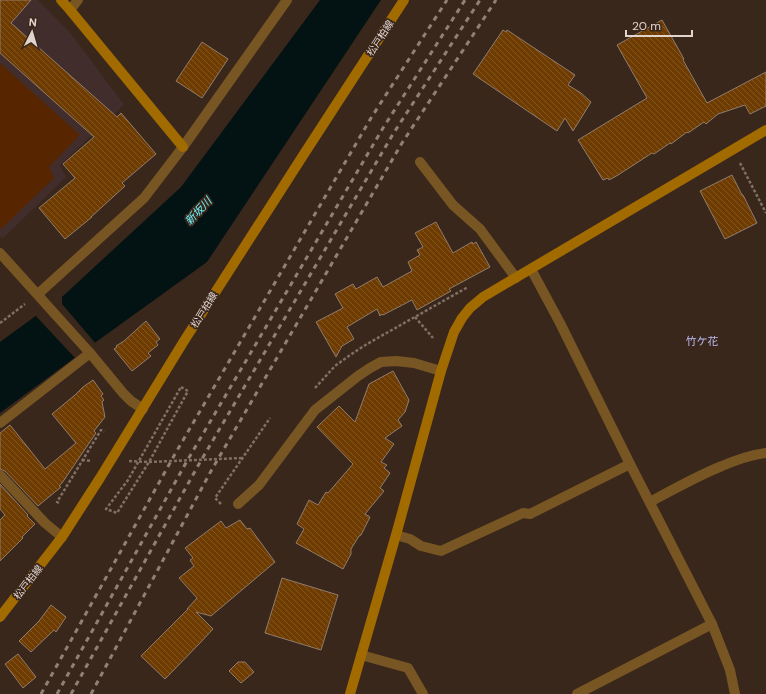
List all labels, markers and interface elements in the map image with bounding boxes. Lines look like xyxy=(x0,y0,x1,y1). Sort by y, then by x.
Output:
north arrow xyxy=(12,12,52,52)
scale bar xyxy=(626,12,692,38)
text: N xyxy=(28,15,37,29)
street label: 松戸柏線 xyxy=(364,18,396,58)
text: 20 m xyxy=(632,18,661,34)
water label: 新坂川 xyxy=(182,193,215,228)
street label: 松戸柏線 xyxy=(188,290,220,330)
district label: 竹ケ花 xyxy=(686,334,719,348)
street label: 松戸柏線 xyxy=(11,562,45,602)

